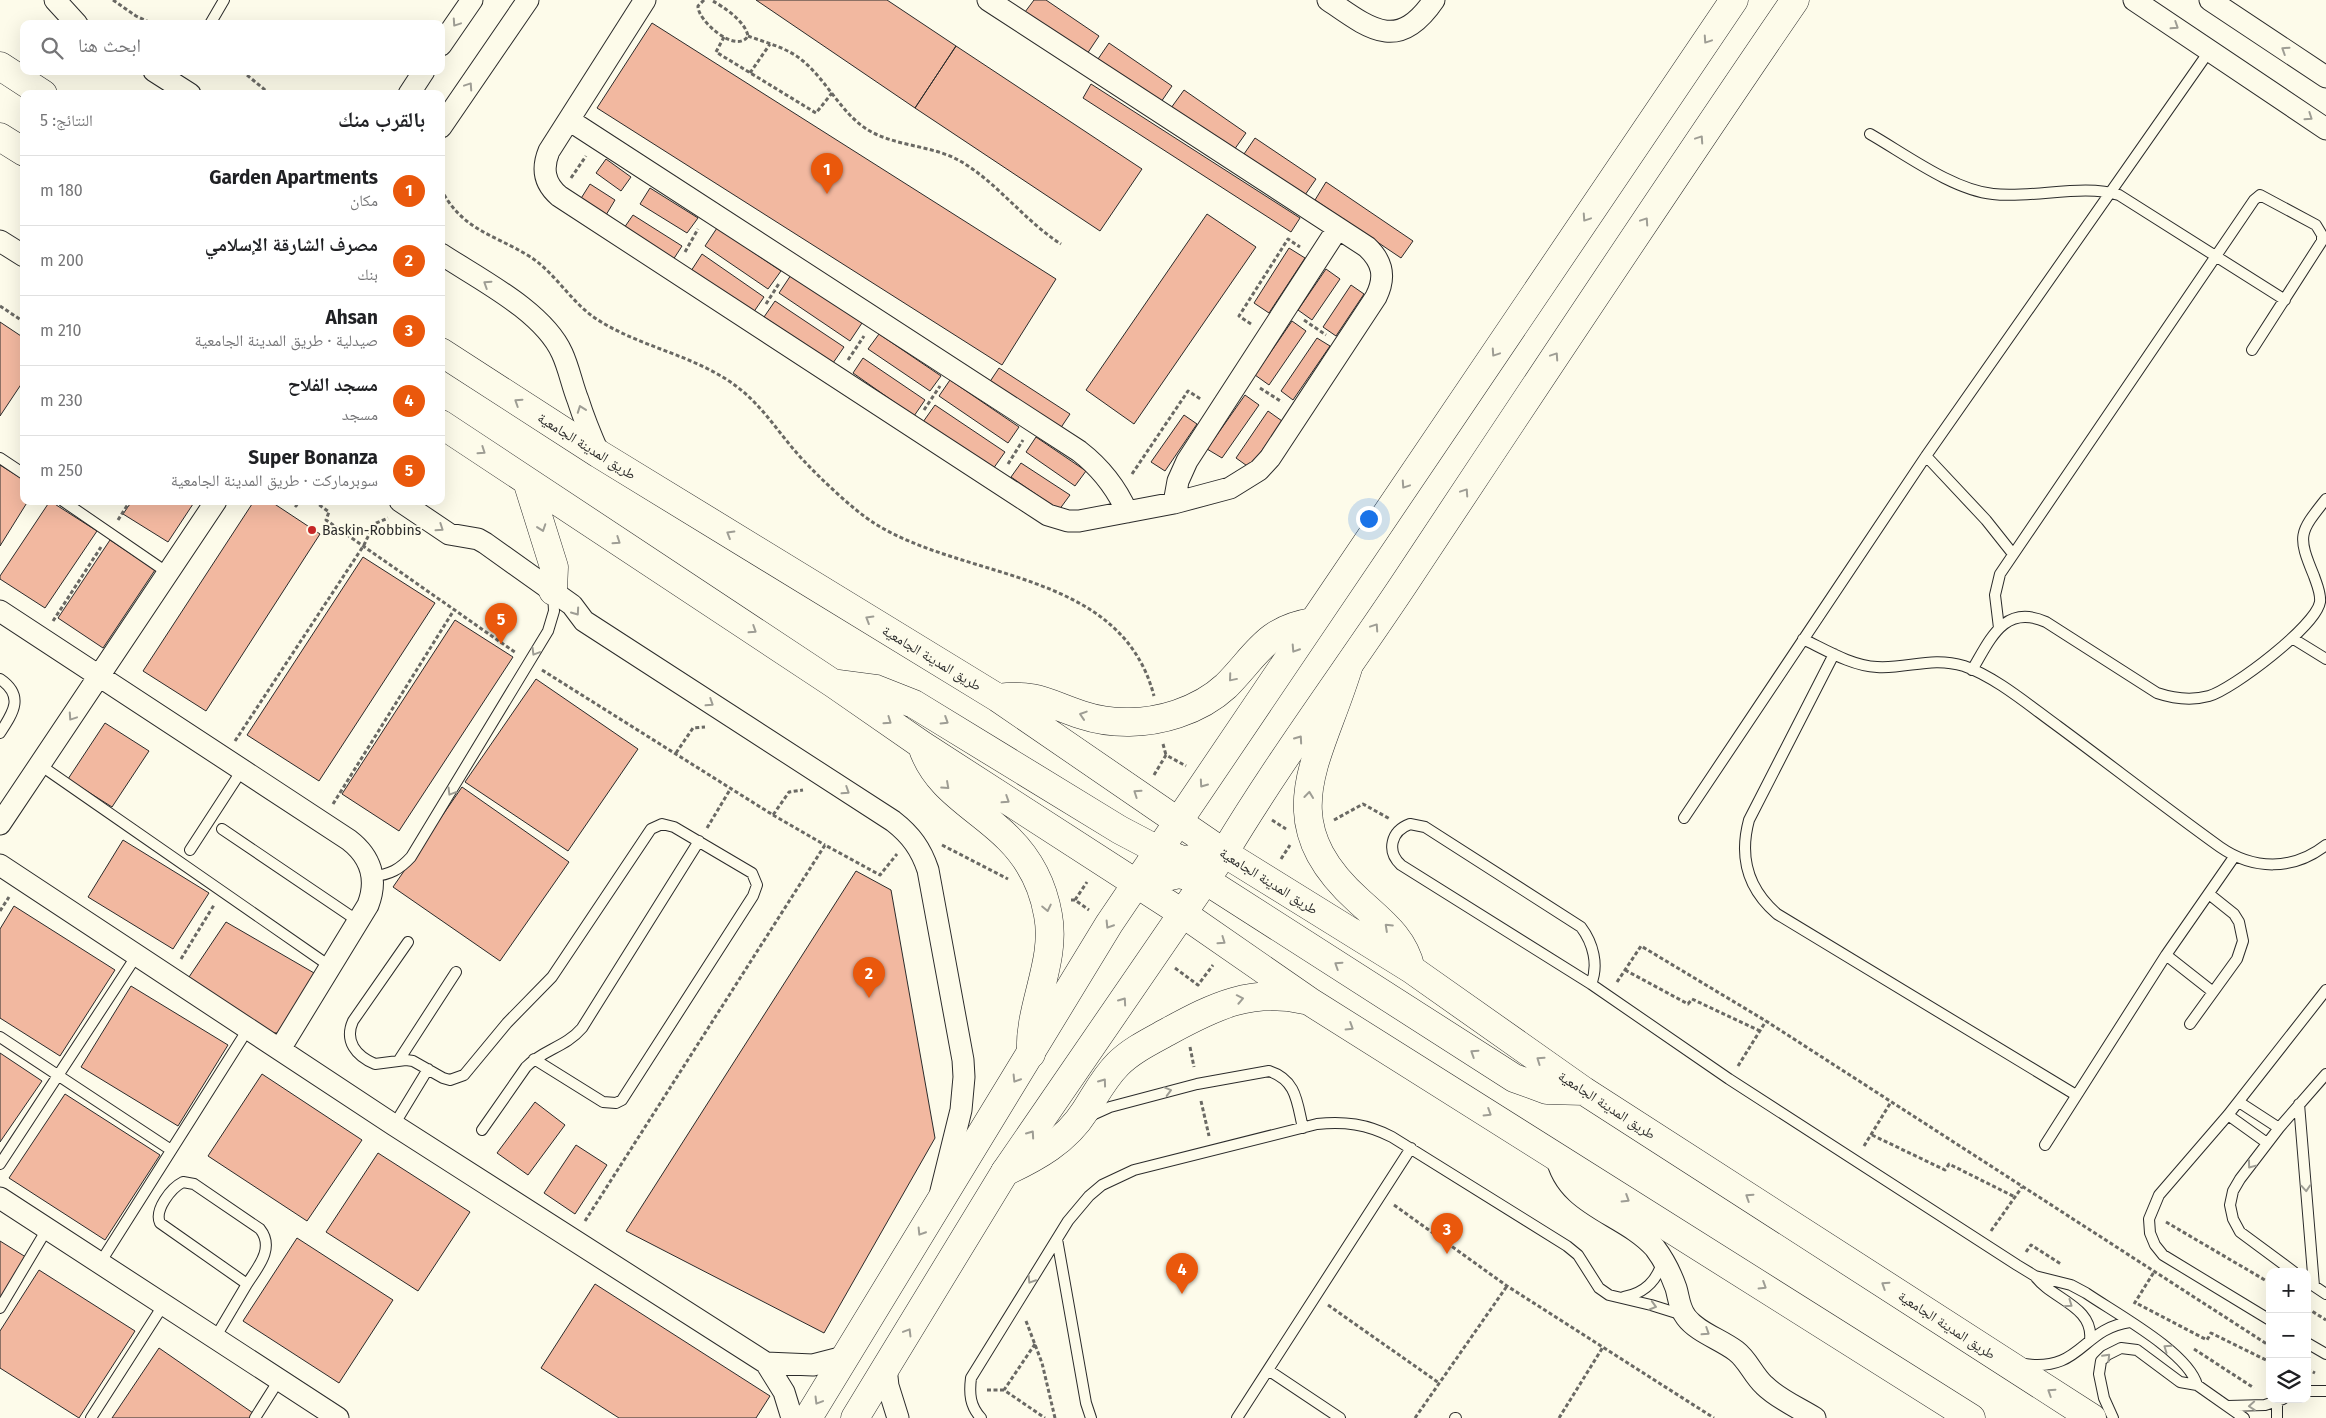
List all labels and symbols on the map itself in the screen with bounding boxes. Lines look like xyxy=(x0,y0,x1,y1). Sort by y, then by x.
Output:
one-way arrow xyxy=(453,17,463,26)
one-way arrow xyxy=(2169,20,2178,30)
one-way arrow xyxy=(1704,35,1713,44)
one-way arrow xyxy=(2282,47,2291,56)
one-way arrow xyxy=(463,83,472,92)
one-way arrow xyxy=(2304,111,2313,120)
one-way arrow xyxy=(1694,135,1703,145)
pin: 1 xyxy=(811,153,843,194)
one-way arrow xyxy=(1583,212,1592,222)
one-way arrow xyxy=(1638,217,1648,226)
one-way arrow xyxy=(483,281,493,290)
one-way arrow xyxy=(1492,347,1501,356)
one-way arrow xyxy=(1549,353,1558,362)
one-way arrow xyxy=(514,398,523,408)
one-way arrow xyxy=(577,405,587,414)
street label: طريق المدينة الجامعية xyxy=(534,409,639,484)
one-way arrow xyxy=(476,445,486,454)
one-way arrow xyxy=(1402,480,1411,489)
one-way arrow xyxy=(1459,488,1468,497)
your location xyxy=(1356,506,1382,532)
place label: Baskin-Robbins xyxy=(322,522,422,539)
one-way arrow xyxy=(435,522,444,531)
one-way arrow xyxy=(536,523,546,531)
marker: Baskin-Robbins xyxy=(306,524,318,536)
one-way arrow xyxy=(726,531,735,541)
one-way arrow xyxy=(612,534,621,544)
pin: 5 xyxy=(485,603,517,644)
one-way arrow xyxy=(570,606,579,615)
one-way arrow xyxy=(865,616,874,626)
street label: طريق المدينة الجامعية xyxy=(879,622,984,696)
one-way arrow xyxy=(748,624,757,634)
one-way arrow xyxy=(1369,624,1378,633)
one-way arrow xyxy=(1292,644,1301,653)
one-way arrow xyxy=(531,647,541,656)
one-way arrow xyxy=(1230,672,1238,681)
one-way arrow xyxy=(704,697,713,706)
one-way arrow xyxy=(1079,710,1088,720)
one-way arrow xyxy=(69,711,78,721)
one-way arrow xyxy=(882,715,892,724)
one-way arrow xyxy=(939,715,948,725)
one-way arrow xyxy=(1293,735,1302,745)
one-way arrow xyxy=(1200,778,1209,787)
one-way arrow xyxy=(941,780,950,789)
one-way arrow xyxy=(840,785,850,794)
one-way arrow xyxy=(447,786,457,795)
one-way arrow xyxy=(1133,790,1143,799)
one-way arrow xyxy=(1303,790,1314,798)
one-way arrow xyxy=(1001,794,1010,803)
street label: طريق المدينة الجامعية xyxy=(1216,844,1321,919)
one-way arrow xyxy=(1041,904,1052,913)
one-way arrow xyxy=(1105,919,1115,928)
one-way arrow xyxy=(1385,924,1394,933)
one-way arrow xyxy=(1216,935,1226,944)
pin: 2 xyxy=(853,957,885,998)
one-way arrow xyxy=(1334,962,1344,971)
one-way arrow xyxy=(1236,995,1244,1005)
one-way arrow xyxy=(1117,997,1126,1006)
one-way arrow xyxy=(1345,1020,1354,1030)
one-way arrow xyxy=(1471,1050,1480,1059)
one-way arrow xyxy=(1536,1057,1546,1066)
street label: طريق المدينة الجامعية xyxy=(1554,1068,1659,1144)
one-way arrow xyxy=(1012,1073,1022,1082)
one-way arrow xyxy=(1097,1078,1106,1088)
one-way arrow xyxy=(1164,1086,1173,1097)
one-way arrow xyxy=(1483,1106,1492,1116)
one-way arrow xyxy=(1025,1131,1034,1140)
one-way arrow xyxy=(2248,1159,2256,1168)
one-way arrow xyxy=(2300,1184,2311,1192)
one-way arrow xyxy=(1620,1193,1629,1203)
one-way arrow xyxy=(1745,1194,1754,1203)
pin: 3 xyxy=(1431,1213,1463,1254)
one-way arrow xyxy=(918,1227,928,1236)
pin: 4 xyxy=(1166,1253,1198,1294)
one-way arrow xyxy=(1028,1275,1038,1284)
one-way arrow xyxy=(1758,1280,1767,1290)
one-way arrow xyxy=(1882,1282,1891,1291)
street label: طريق المدينة الجامعية xyxy=(1894,1288,1999,1364)
one-way arrow xyxy=(2063,1298,2073,1307)
one-way arrow xyxy=(1648,1300,1656,1310)
one-way arrow xyxy=(1701,1325,1710,1335)
one-way arrow xyxy=(902,1328,911,1337)
one-way arrow xyxy=(2164,1345,2173,1354)
one-way arrow xyxy=(2101,1354,2110,1363)
one-way arrow xyxy=(2048,1388,2057,1398)
one-way arrow xyxy=(815,1395,825,1404)
one-way arrow xyxy=(2248,1400,2256,1411)

